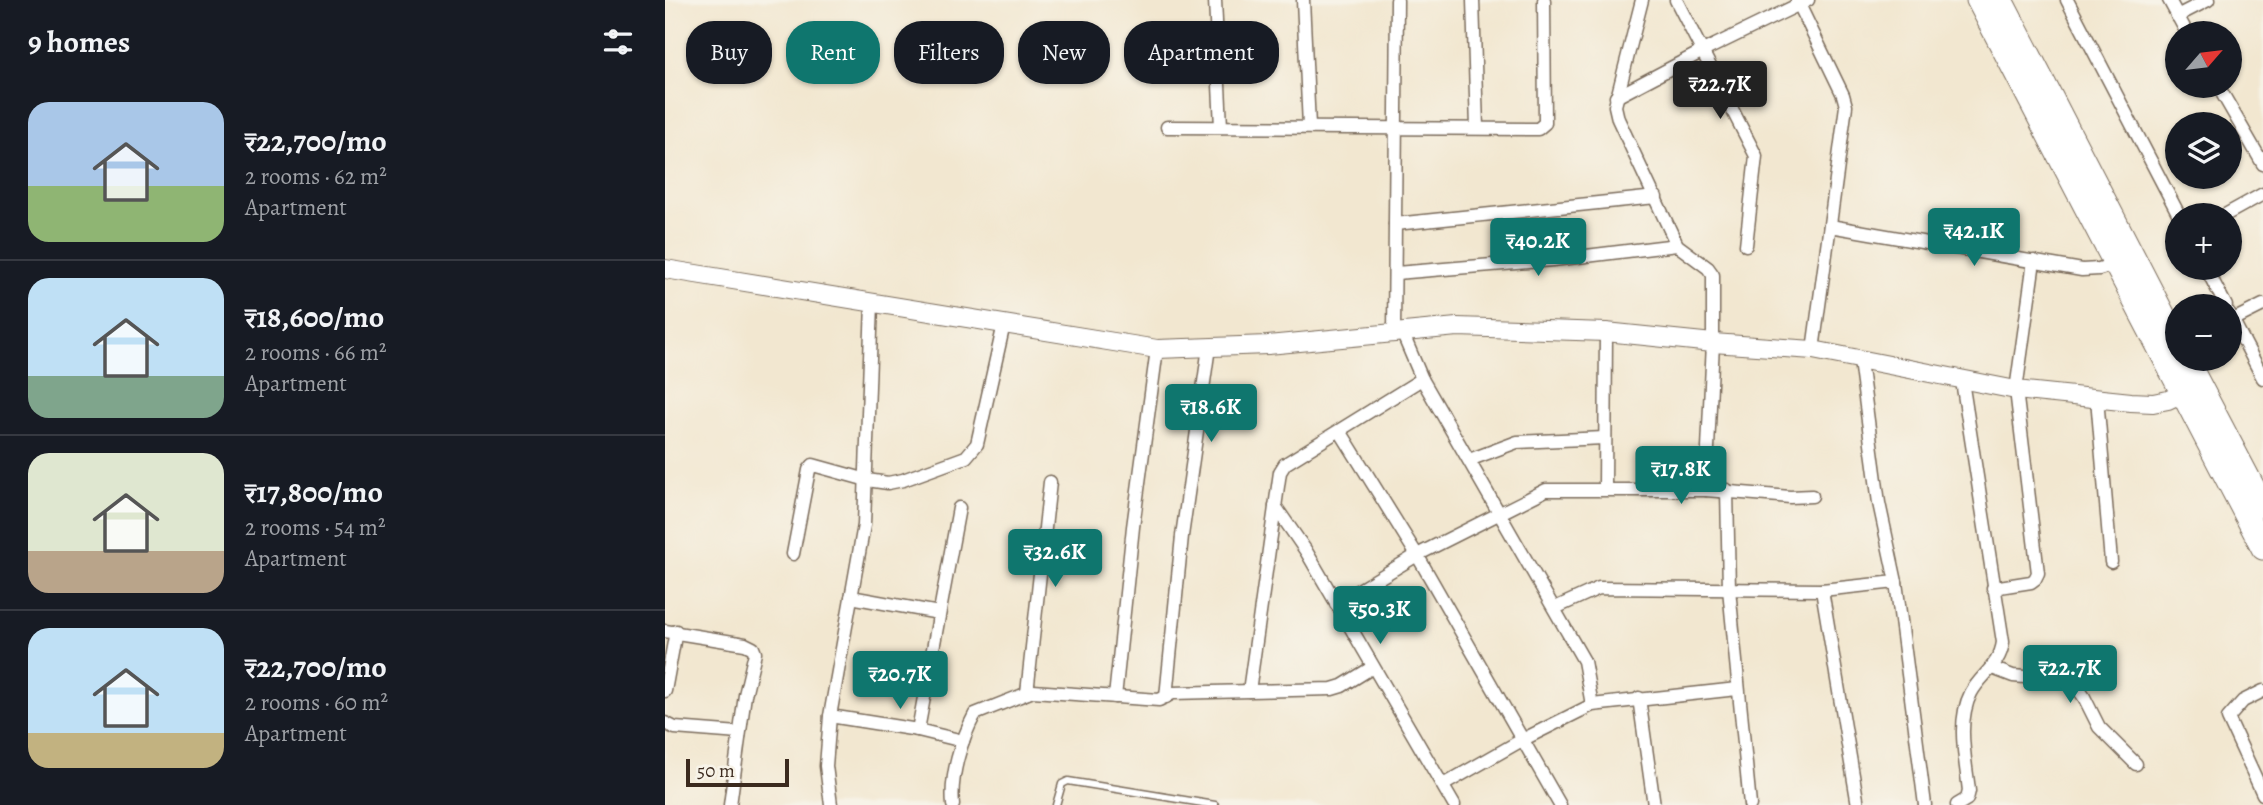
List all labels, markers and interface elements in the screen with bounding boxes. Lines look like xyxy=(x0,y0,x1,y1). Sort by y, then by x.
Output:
chip: Buy xyxy=(686,21,772,84)
chip: Rent xyxy=(786,21,880,84)
chip: Filters xyxy=(894,21,1004,84)
chip: New xyxy=(1018,21,1110,84)
chip: Apartment xyxy=(1124,21,1279,84)
north arrow xyxy=(2165,21,2242,98)
map controls xyxy=(2165,21,2242,371)
text: 9 homes xyxy=(28,22,130,62)
icon: filters xyxy=(599,23,637,61)
pin: ₹22.7K xyxy=(1663,61,1777,121)
text: ₹22.7K xyxy=(1689,68,1751,99)
button: layers xyxy=(2165,112,2242,189)
text: ₹22,700/mo xyxy=(245,121,387,161)
icon: home xyxy=(84,130,168,214)
text: 2 rooms · 62 m² xyxy=(245,161,387,192)
text: Apartment xyxy=(245,192,347,223)
button: + xyxy=(2165,203,2242,280)
pin: ₹42.1K xyxy=(1917,208,2031,268)
text: ₹42.1K xyxy=(1944,215,2004,246)
pin: ₹40.2K xyxy=(1481,218,1595,278)
text: ₹40.2K xyxy=(1506,225,1570,256)
button: − xyxy=(2165,294,2242,371)
text: ₹18,600/mo xyxy=(245,297,384,337)
icon: home xyxy=(84,306,168,390)
text: 2 rooms · 66 m² xyxy=(245,337,387,368)
text: Apartment xyxy=(245,368,347,399)
pin: ₹18.6K xyxy=(1154,384,1268,444)
text: ₹18.6K xyxy=(1181,391,1241,422)
pin: ₹17.8K xyxy=(1624,447,1738,506)
text: ₹17.8K xyxy=(1651,453,1711,484)
text: ₹17,800/mo xyxy=(245,472,383,512)
icon: home xyxy=(84,481,168,565)
text: 2 rooms · 54 m² xyxy=(245,512,386,543)
pin: ₹32.6K xyxy=(998,530,1112,589)
text: ₹32.6K xyxy=(1024,536,1086,567)
text: Apartment xyxy=(245,543,347,574)
pin: ₹50.3K xyxy=(1323,586,1437,646)
text: ₹50.3K xyxy=(1349,593,1411,624)
pin: ₹22.7K xyxy=(2013,646,2127,705)
text: ₹22,700/mo xyxy=(245,647,387,687)
pin: ₹20.7K xyxy=(843,652,957,711)
text: ₹22.7K xyxy=(2039,652,2101,683)
icon: home xyxy=(84,656,168,740)
text: ₹20.7K xyxy=(869,658,931,689)
text: 2 rooms · 60 m² xyxy=(245,687,388,718)
text: Apartment xyxy=(245,718,347,749)
scale bar xyxy=(686,756,789,788)
text: 50 m xyxy=(697,758,735,784)

